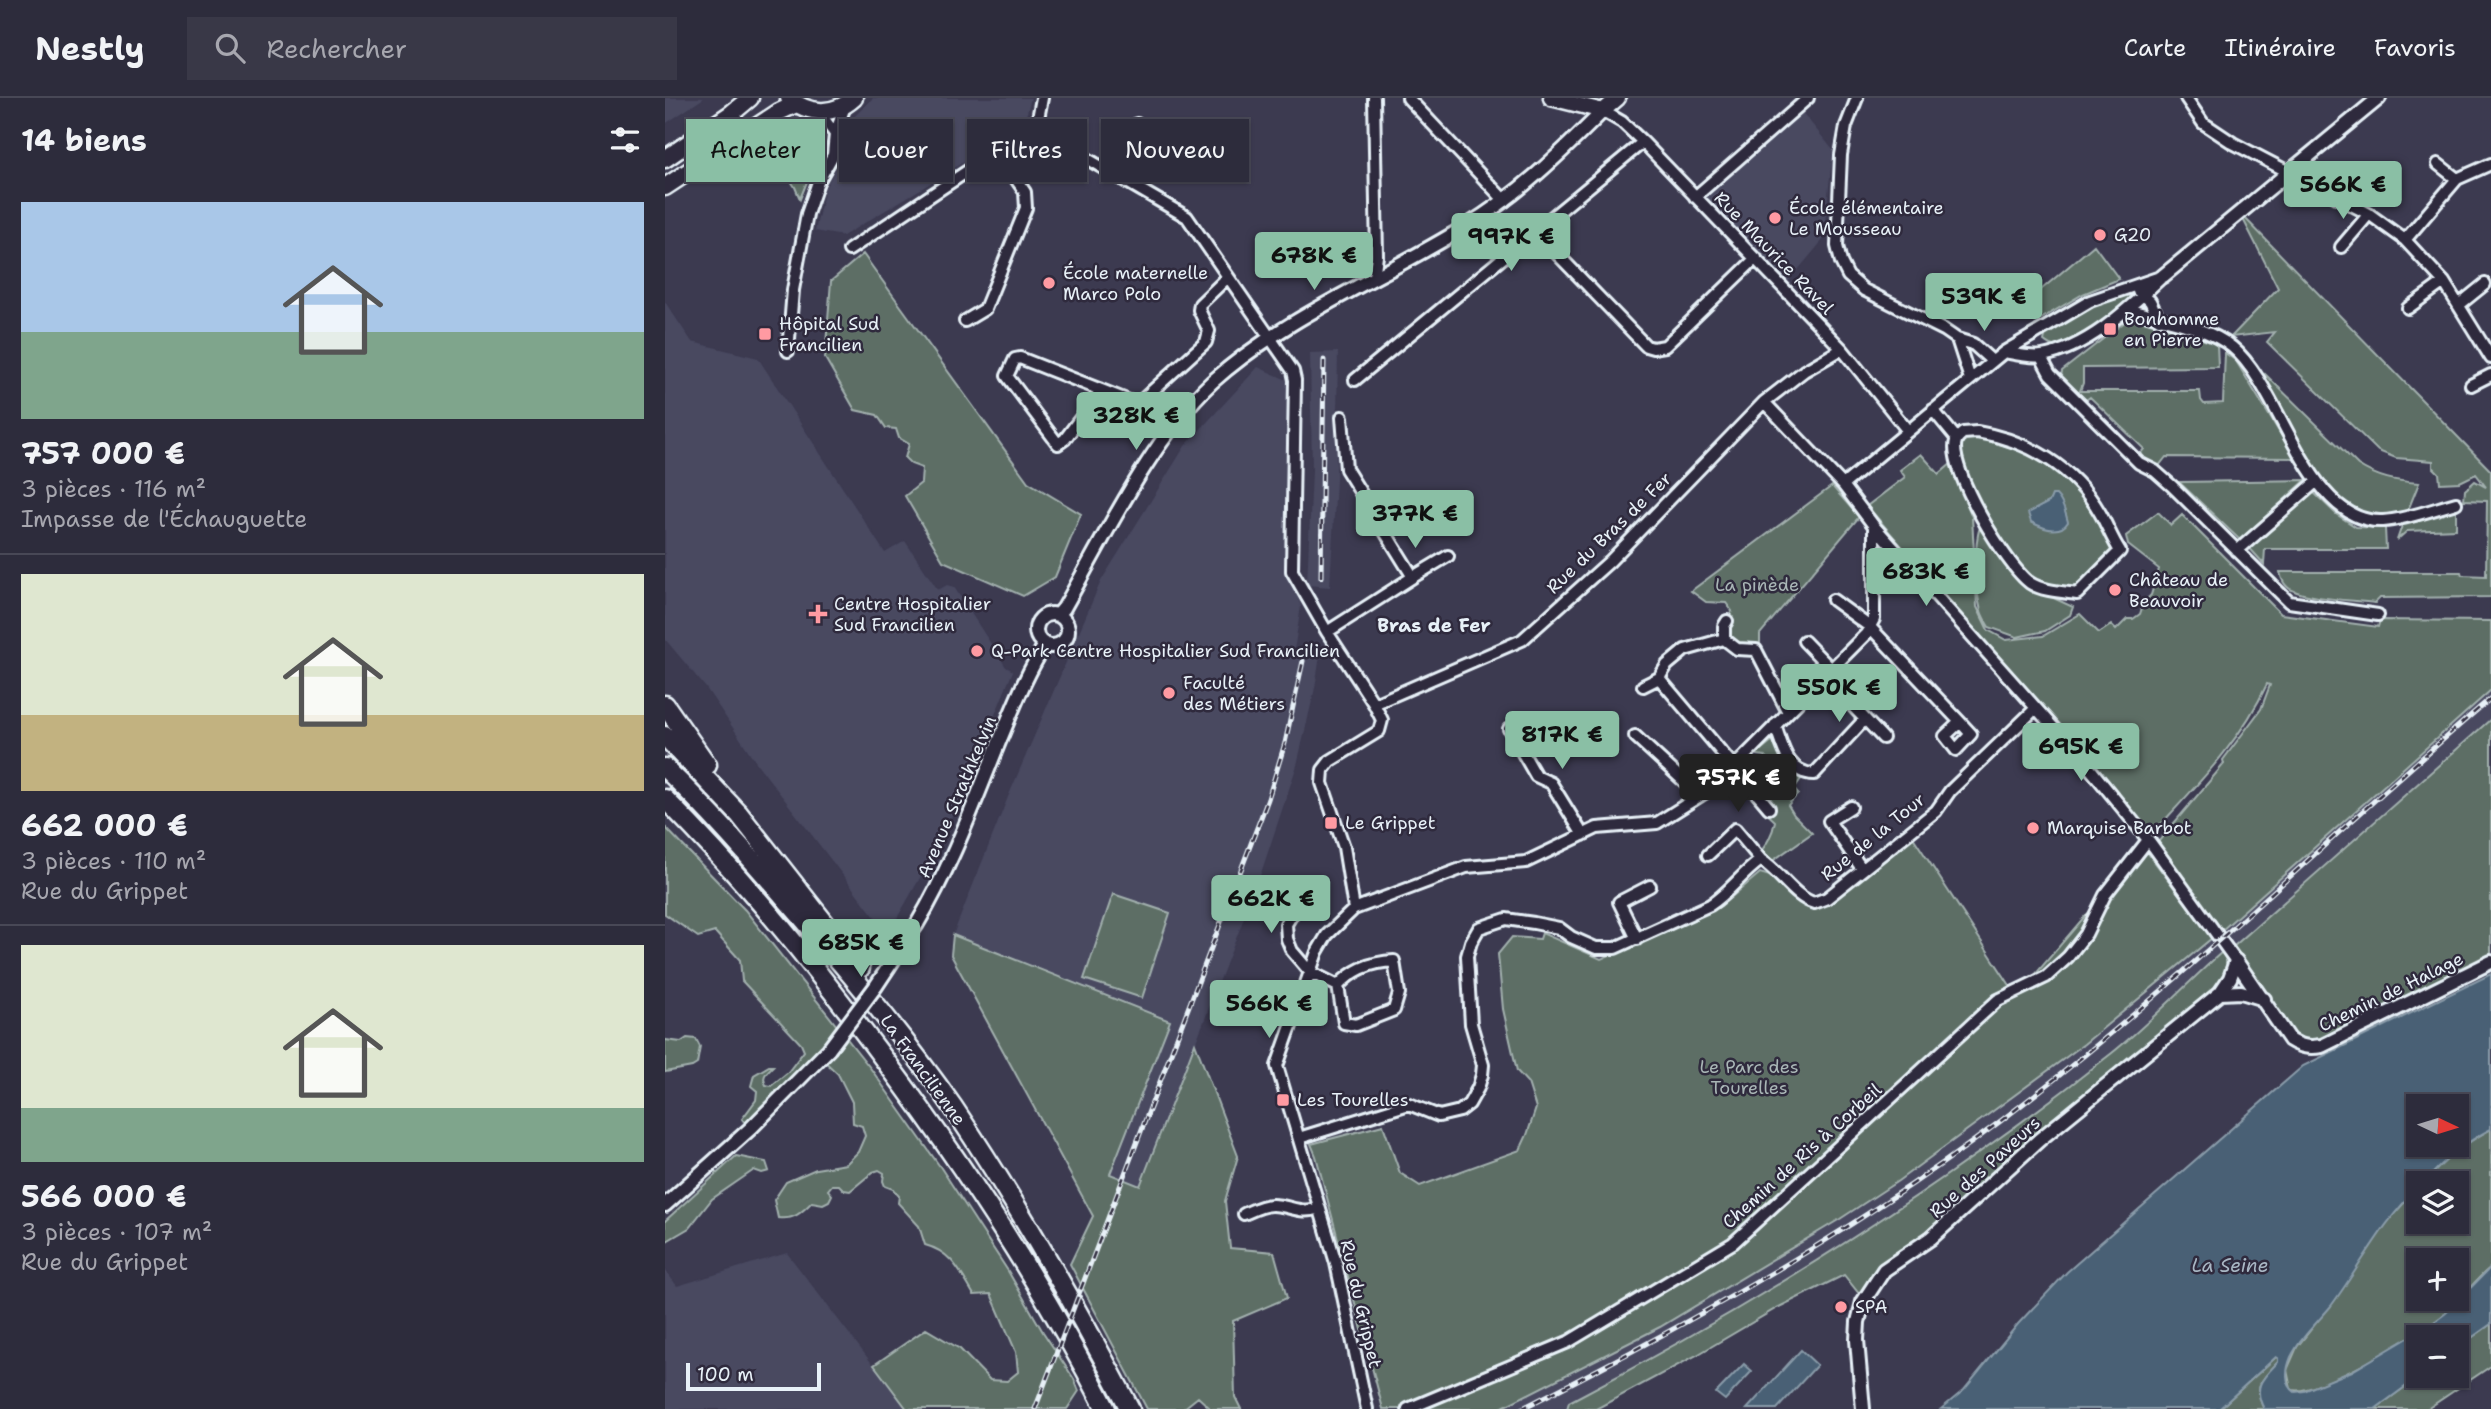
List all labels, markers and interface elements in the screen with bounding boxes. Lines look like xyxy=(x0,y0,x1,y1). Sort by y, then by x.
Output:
search box xyxy=(187,17,677,80)
text: Nestly xyxy=(35,26,145,71)
icon: search xyxy=(211,29,249,67)
text: Rechercher xyxy=(267,31,407,66)
text: Carte xyxy=(2124,32,2187,64)
text: Itinéraire xyxy=(2225,32,2336,64)
text: Favoris xyxy=(2374,32,2456,64)
chip: Acheter xyxy=(686,119,825,182)
chip: Louer xyxy=(839,119,953,182)
chip: Filtres xyxy=(967,119,1087,182)
chip: Nouveau xyxy=(1101,119,1249,182)
text: 14 biens xyxy=(21,120,147,161)
icon: filters xyxy=(606,121,644,159)
pin: 566K € xyxy=(2286,162,2400,221)
text: 566K € xyxy=(2300,169,2386,199)
street label: Rue Maurice Ravel xyxy=(1709,186,1839,320)
place label: École élémentaire Le Mousseau xyxy=(1789,196,1944,241)
marker: École élémentaire Le Mousseau xyxy=(1767,210,1783,226)
pin: 997K € xyxy=(1454,214,1568,273)
text: 997K € xyxy=(1467,221,1555,251)
place label: G20 xyxy=(2114,223,2151,247)
marker: G20 xyxy=(2092,227,2108,243)
pin: 678K € xyxy=(1257,232,1371,292)
text: 678K € xyxy=(1271,240,1357,270)
icon: home xyxy=(270,247,396,373)
place label: École maternelle Marco Polo xyxy=(1063,261,1208,306)
pin: 539K € xyxy=(1927,274,2041,333)
marker: École maternelle Marco Polo xyxy=(1041,275,1057,291)
text: 539K € xyxy=(1941,281,2027,311)
place label: Bonhomme en Pierre xyxy=(2124,307,2219,352)
place label: Hôpital Sud Francilien xyxy=(779,312,879,357)
marker: Bonhomme en Pierre xyxy=(2102,321,2118,337)
marker: Hôpital Sud Francilien xyxy=(757,326,773,342)
pin: 328K € xyxy=(1079,392,1193,452)
text: 328K € xyxy=(1092,400,1180,430)
text: 757 000 € xyxy=(21,433,185,474)
street label: Rue du Bras de Fer xyxy=(1541,467,1677,599)
text: 3 pièces · 116 m² xyxy=(21,474,206,504)
pin: 377K € xyxy=(1358,490,1472,550)
text: 377K € xyxy=(1372,498,1458,528)
text: Impasse de l'Échauguette xyxy=(21,504,307,534)
pin: 683K € xyxy=(1869,548,1983,608)
text: 683K € xyxy=(1882,556,1970,586)
place label: Château de Beauvoir xyxy=(2129,568,2228,613)
park label: La pinède xyxy=(1715,573,1799,597)
marker: Château de Beauvoir xyxy=(2107,582,2123,598)
place label: Centre Hospitalier Sud Francilien xyxy=(834,592,991,637)
marker: Centre Hospitalier Sud Francilien xyxy=(808,604,828,624)
district label: Bras de Fer xyxy=(1377,613,1491,638)
icon: home xyxy=(270,619,396,745)
place label: Q-Park Centre Hospitalier Sud Francilien xyxy=(991,639,1340,663)
marker: Q-Park Centre Hospitalier Sud Francilien xyxy=(969,643,985,659)
pin: 550K € xyxy=(1782,664,1896,724)
place label: Faculté des Métiers xyxy=(1183,671,1285,716)
text: 550K € xyxy=(1797,672,1881,702)
marker: Faculté des Métiers xyxy=(1161,685,1177,701)
street label: Avenue Strathkelvin xyxy=(912,712,1002,882)
pin: 817K € xyxy=(1505,712,1619,771)
text: 817K € xyxy=(1521,719,1603,749)
pin: 695K € xyxy=(2024,724,2138,783)
text: 695K € xyxy=(2038,731,2124,761)
pin: 757K € xyxy=(1681,754,1795,814)
text: 757K € xyxy=(1695,762,1781,792)
street label: Rue de la Tour xyxy=(1816,788,1930,886)
text: 662 000 € xyxy=(21,805,188,846)
place label: Le Grippet xyxy=(1345,811,1436,835)
marker: Le Grippet xyxy=(1323,815,1339,831)
place label: Marquise Barbot xyxy=(2047,816,2192,840)
marker: Marquise Barbot xyxy=(2025,820,2041,836)
text: 3 pièces · 110 m² xyxy=(21,846,206,876)
text: Rue du Grippet xyxy=(21,876,188,906)
pin: 662K € xyxy=(1214,876,1328,935)
text: 662K € xyxy=(1227,883,1315,913)
pin: 685K € xyxy=(804,920,918,979)
text: 685K € xyxy=(818,927,904,957)
street label: Chemin de Halage xyxy=(2315,947,2467,1037)
pin: 566K € xyxy=(1212,981,1326,1040)
text: 566K € xyxy=(1226,988,1312,1018)
icon: home xyxy=(270,990,396,1116)
street label: La Francilienne xyxy=(875,1010,971,1130)
park label: Le Parc des Tourelles xyxy=(1699,1055,1799,1100)
street label: Chemin de Ris à Corbeil xyxy=(1717,1078,1887,1234)
place label: Les Tourelles xyxy=(1297,1088,1409,1112)
marker: Les Tourelles xyxy=(1275,1092,1291,1108)
north arrow xyxy=(2406,1094,2469,1157)
map controls xyxy=(2406,1094,2469,1388)
street label: Rue des Paveurs xyxy=(1925,1111,2045,1223)
button: layers xyxy=(2406,1171,2469,1234)
text: 566 000 € xyxy=(21,1176,187,1217)
text: 3 pièces · 107 m² xyxy=(21,1217,212,1247)
street label: Rue du Grippet xyxy=(1335,1238,1387,1371)
text: Rue du Grippet xyxy=(21,1247,188,1277)
button: + xyxy=(2406,1248,2469,1311)
water label: La Seine xyxy=(2192,1253,2268,1278)
place label: SPA xyxy=(1855,1295,1888,1319)
marker: SPA xyxy=(1833,1299,1849,1315)
button: − xyxy=(2406,1325,2469,1388)
scale bar xyxy=(686,1360,821,1392)
text: 100 m xyxy=(697,1362,754,1387)

